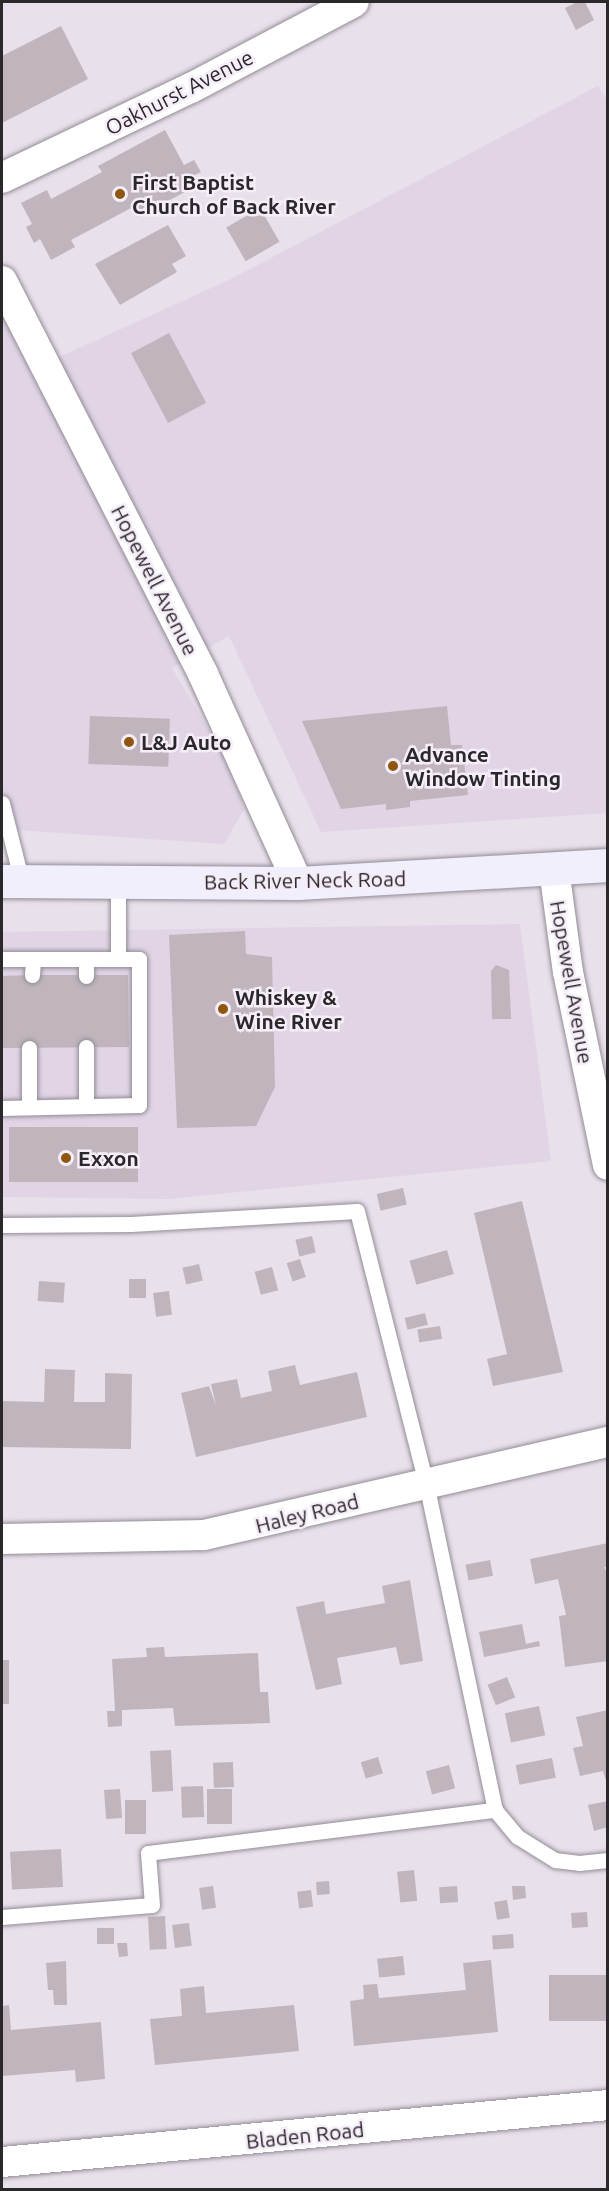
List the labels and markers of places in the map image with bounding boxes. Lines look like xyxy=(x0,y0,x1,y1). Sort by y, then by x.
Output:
place label: First Baptist Church of Back River xyxy=(132,169,336,219)
marker: First Baptist Church of Back River xyxy=(113,187,127,201)
place label: L&J Auto xyxy=(141,729,231,755)
marker: L&J Auto xyxy=(122,735,136,749)
place label: Advance Window Tinting xyxy=(405,741,561,791)
marker: Advance Window Tinting xyxy=(386,759,400,773)
place label: Whiskey & Wine River xyxy=(235,984,342,1034)
marker: Whiskey & Wine River xyxy=(216,1002,230,1016)
place label: Exxon xyxy=(78,1145,139,1171)
marker: Exxon xyxy=(59,1151,73,1165)

